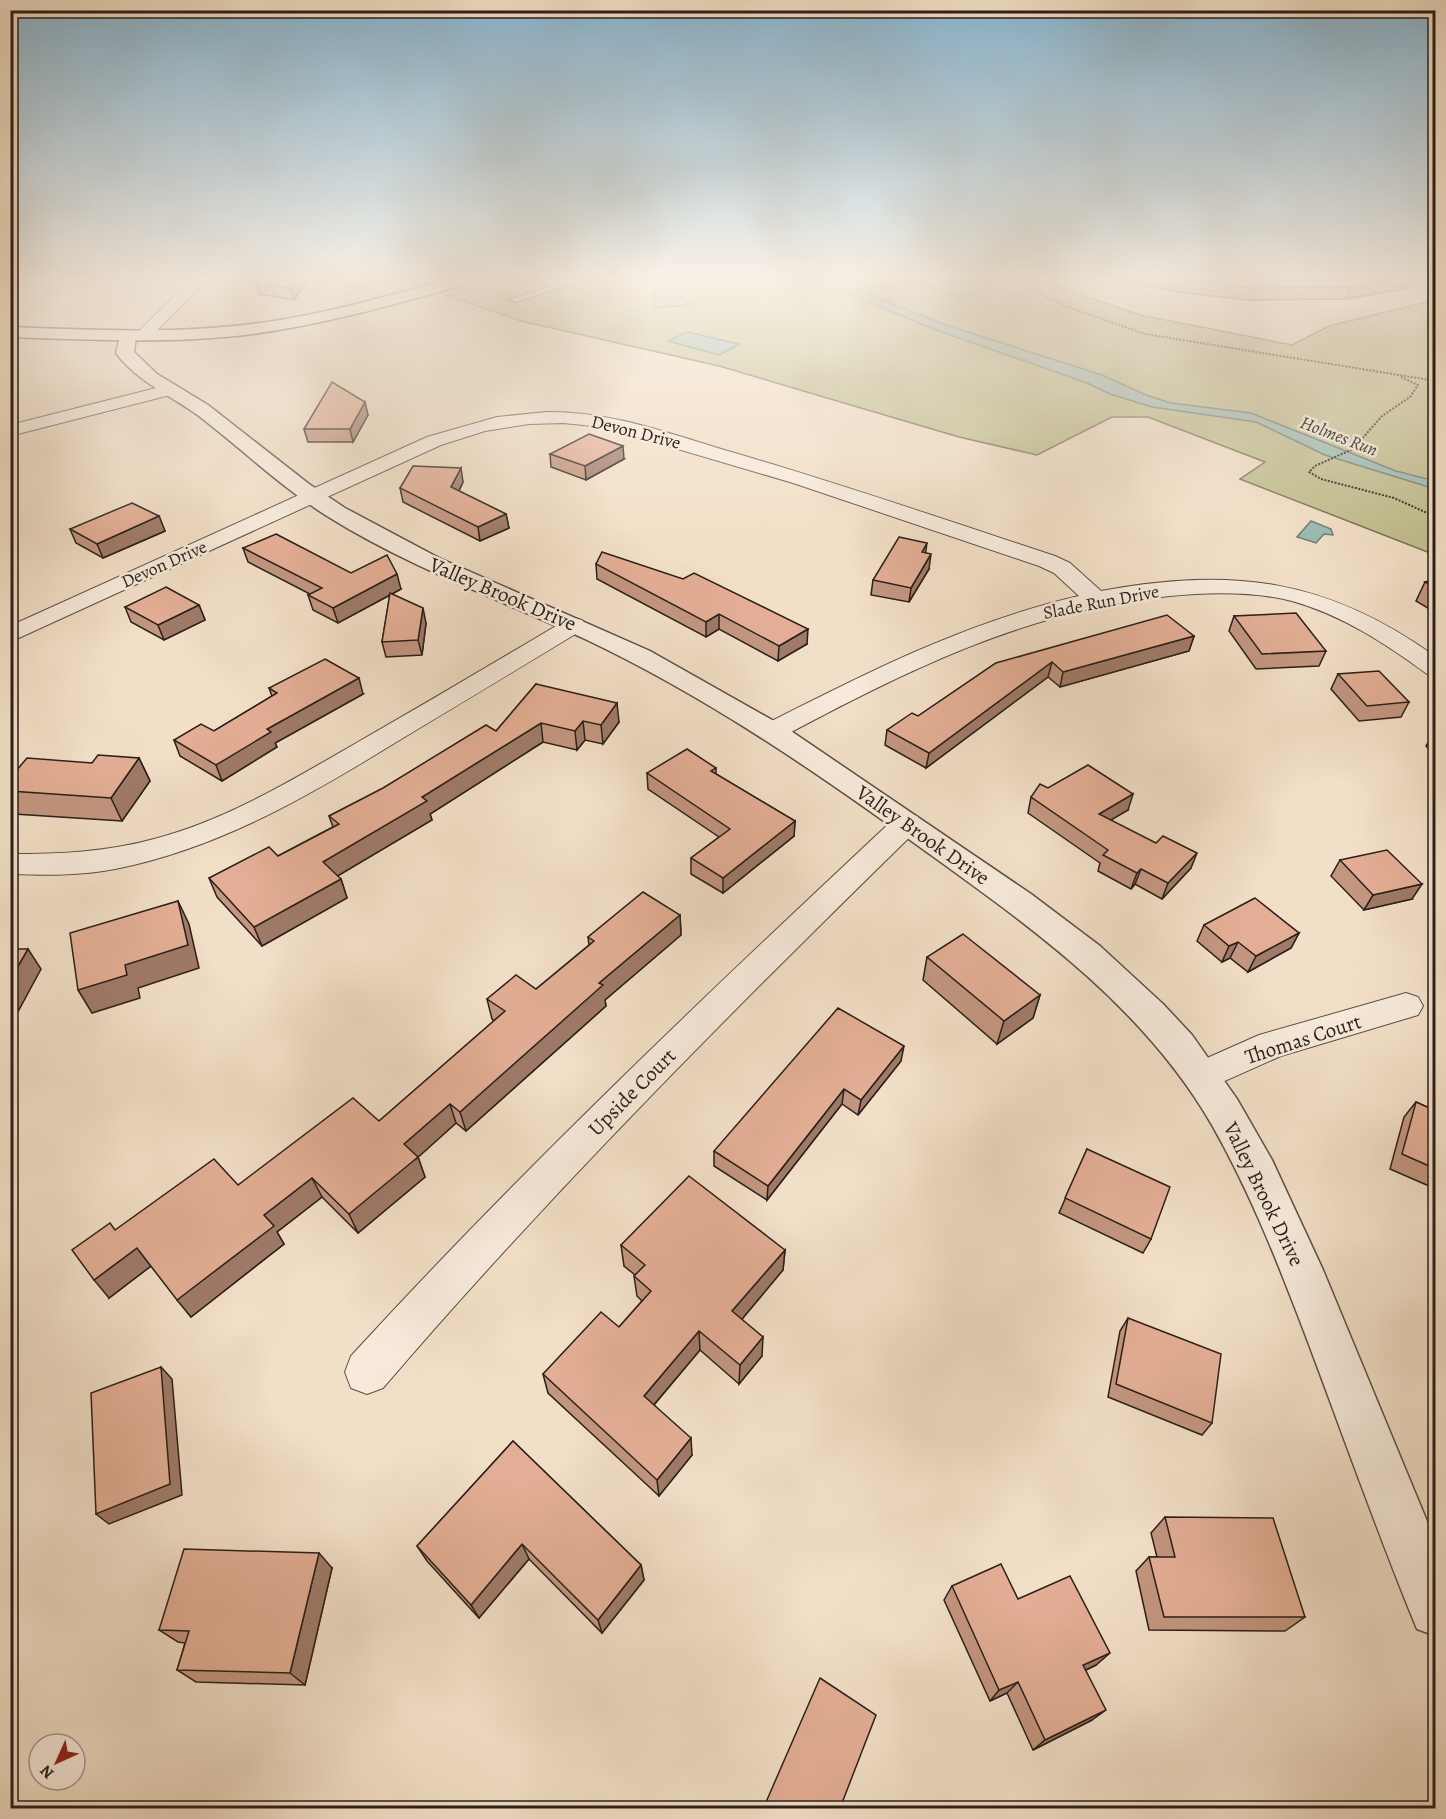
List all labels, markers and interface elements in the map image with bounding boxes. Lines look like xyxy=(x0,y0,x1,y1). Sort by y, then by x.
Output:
street label: Devon Drive xyxy=(589,409,683,455)
water label: Holmes Run xyxy=(1297,410,1381,462)
street label: Devon Drive xyxy=(117,534,211,594)
street label: Valley Brook Drive xyxy=(424,550,581,638)
street label: Slade Run Drive xyxy=(1041,579,1161,625)
street label: Valley Brook Drive xyxy=(850,778,995,891)
street label: Thomas Court xyxy=(1241,1007,1365,1071)
street label: Upside Court xyxy=(582,1042,682,1142)
street label: Valley Brook Drive xyxy=(1217,1116,1311,1271)
north arrow xyxy=(27,1732,87,1792)
text: N xyxy=(35,1760,59,1784)

